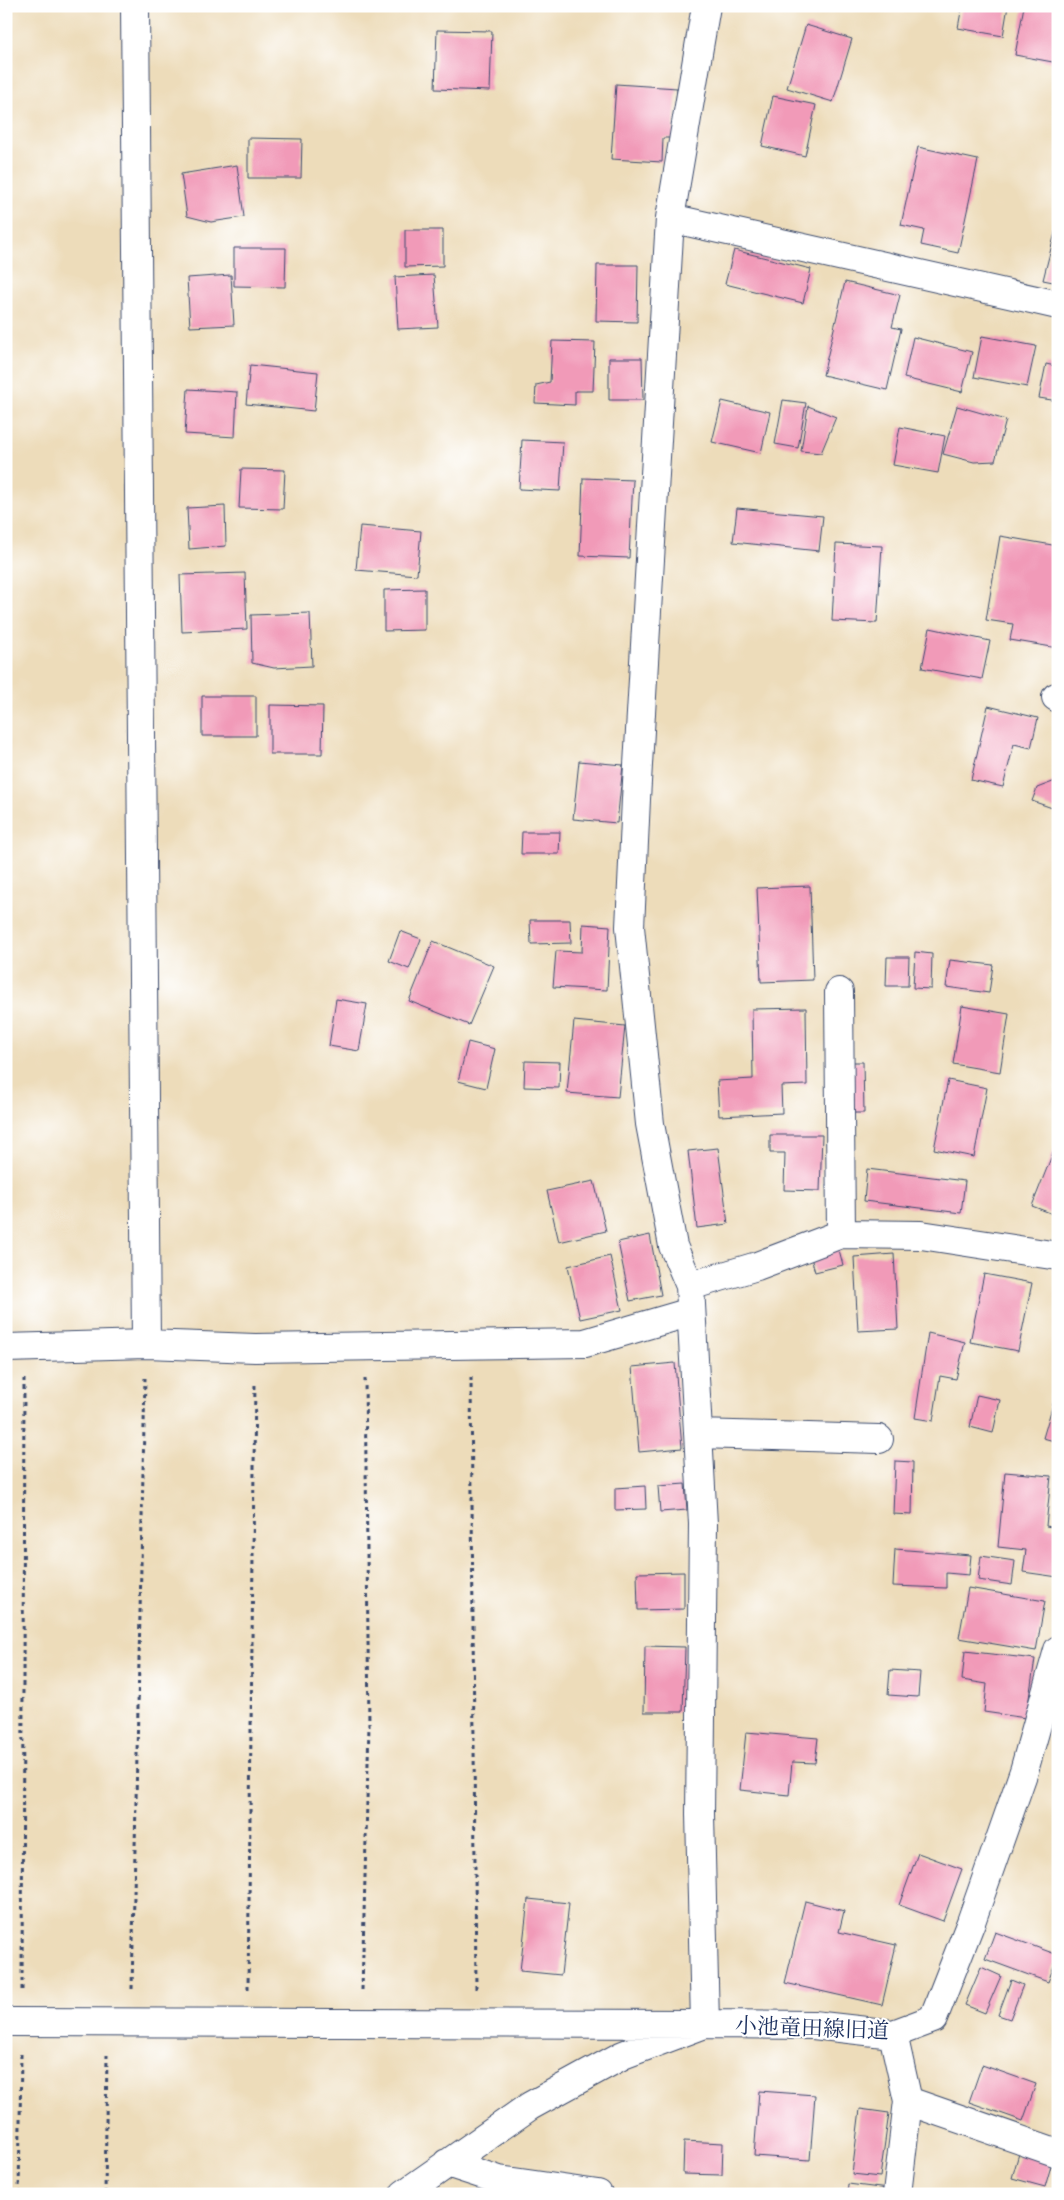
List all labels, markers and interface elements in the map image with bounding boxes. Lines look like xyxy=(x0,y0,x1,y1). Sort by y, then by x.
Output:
street label: 小池竜田線旧道 xyxy=(735,2011,889,2045)

